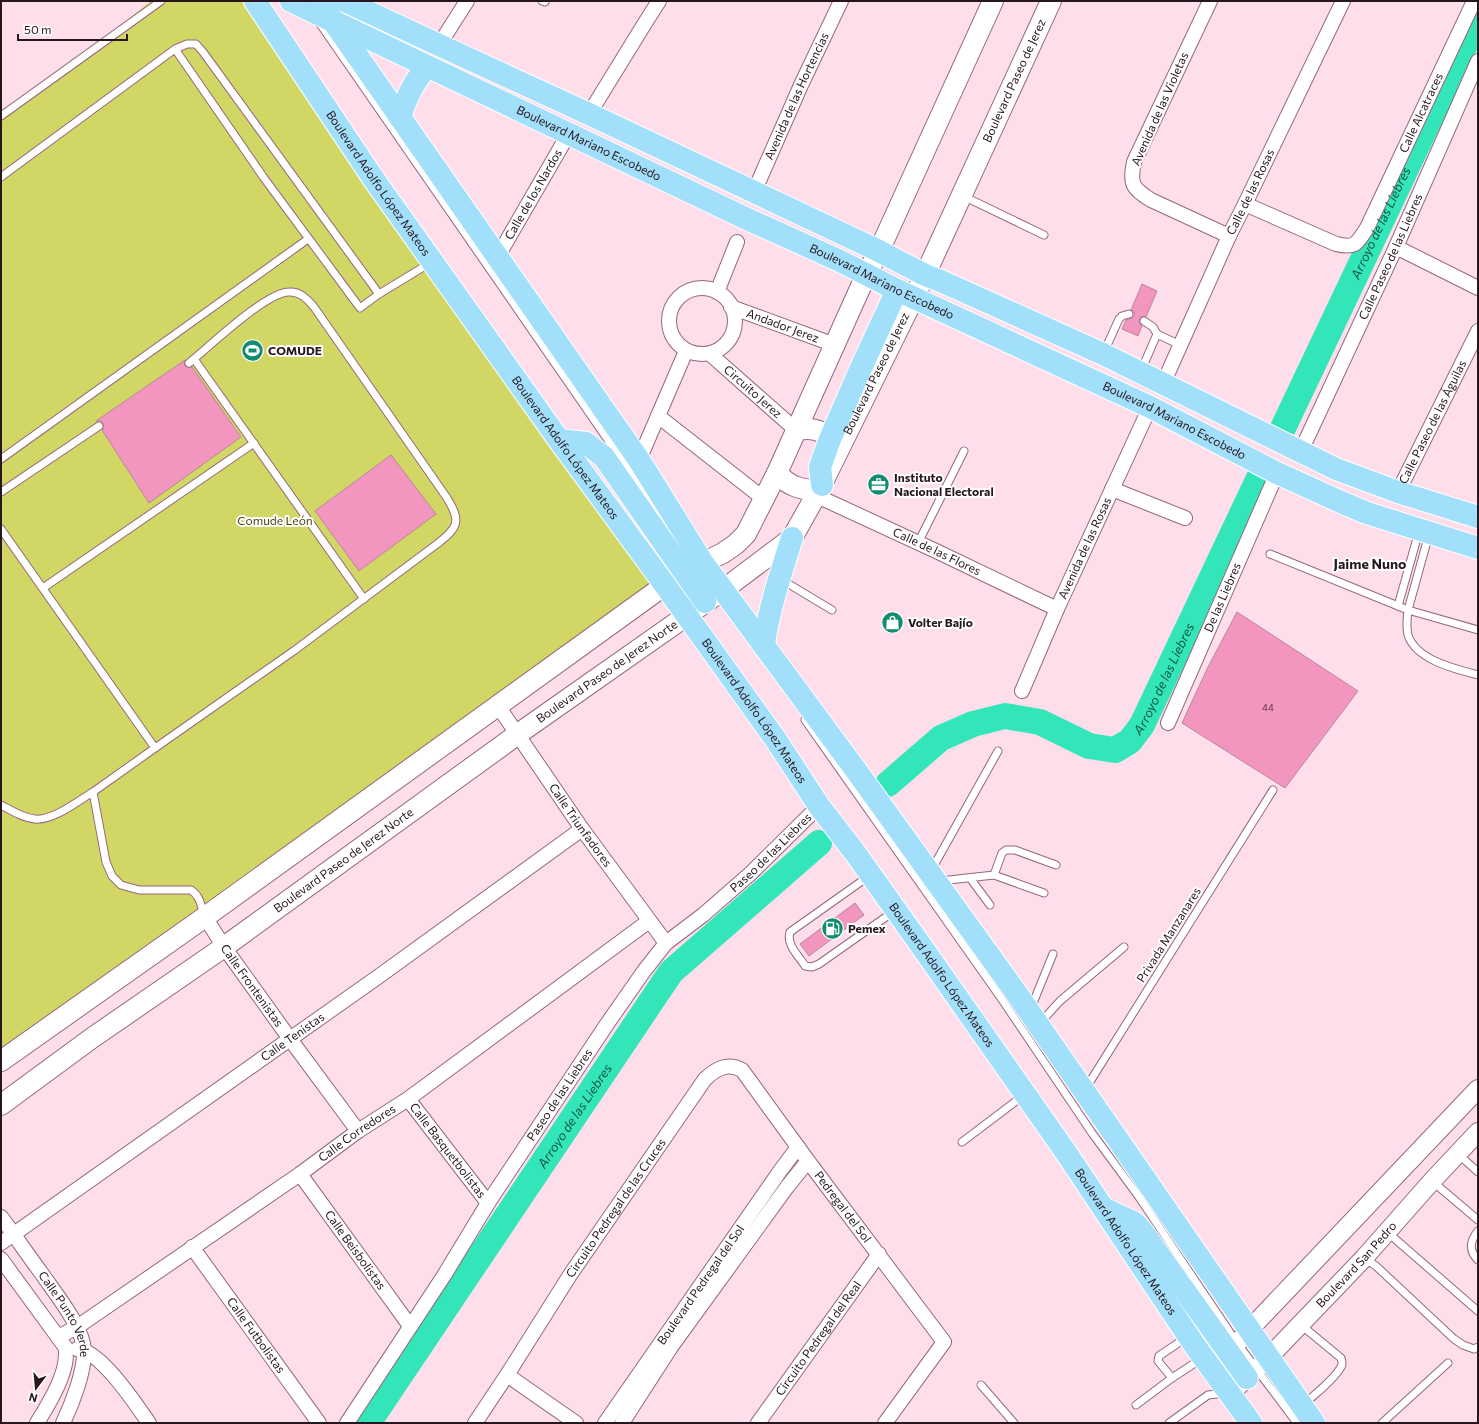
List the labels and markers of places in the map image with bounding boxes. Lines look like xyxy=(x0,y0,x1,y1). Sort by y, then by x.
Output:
sports icon: COMUDE xyxy=(239,338,265,364)
place label: COMUDE xyxy=(268,343,322,357)
place label: Instituto Nacional Electoral xyxy=(894,470,994,498)
office icon: Instituto Nacional Electoral xyxy=(866,472,892,498)
shop icon: Volter Bajío xyxy=(880,610,906,636)
place label: Volter Bajío xyxy=(908,615,973,629)
fuel station icon: Pemex xyxy=(819,916,845,942)
place label: Pemex xyxy=(848,921,886,935)

